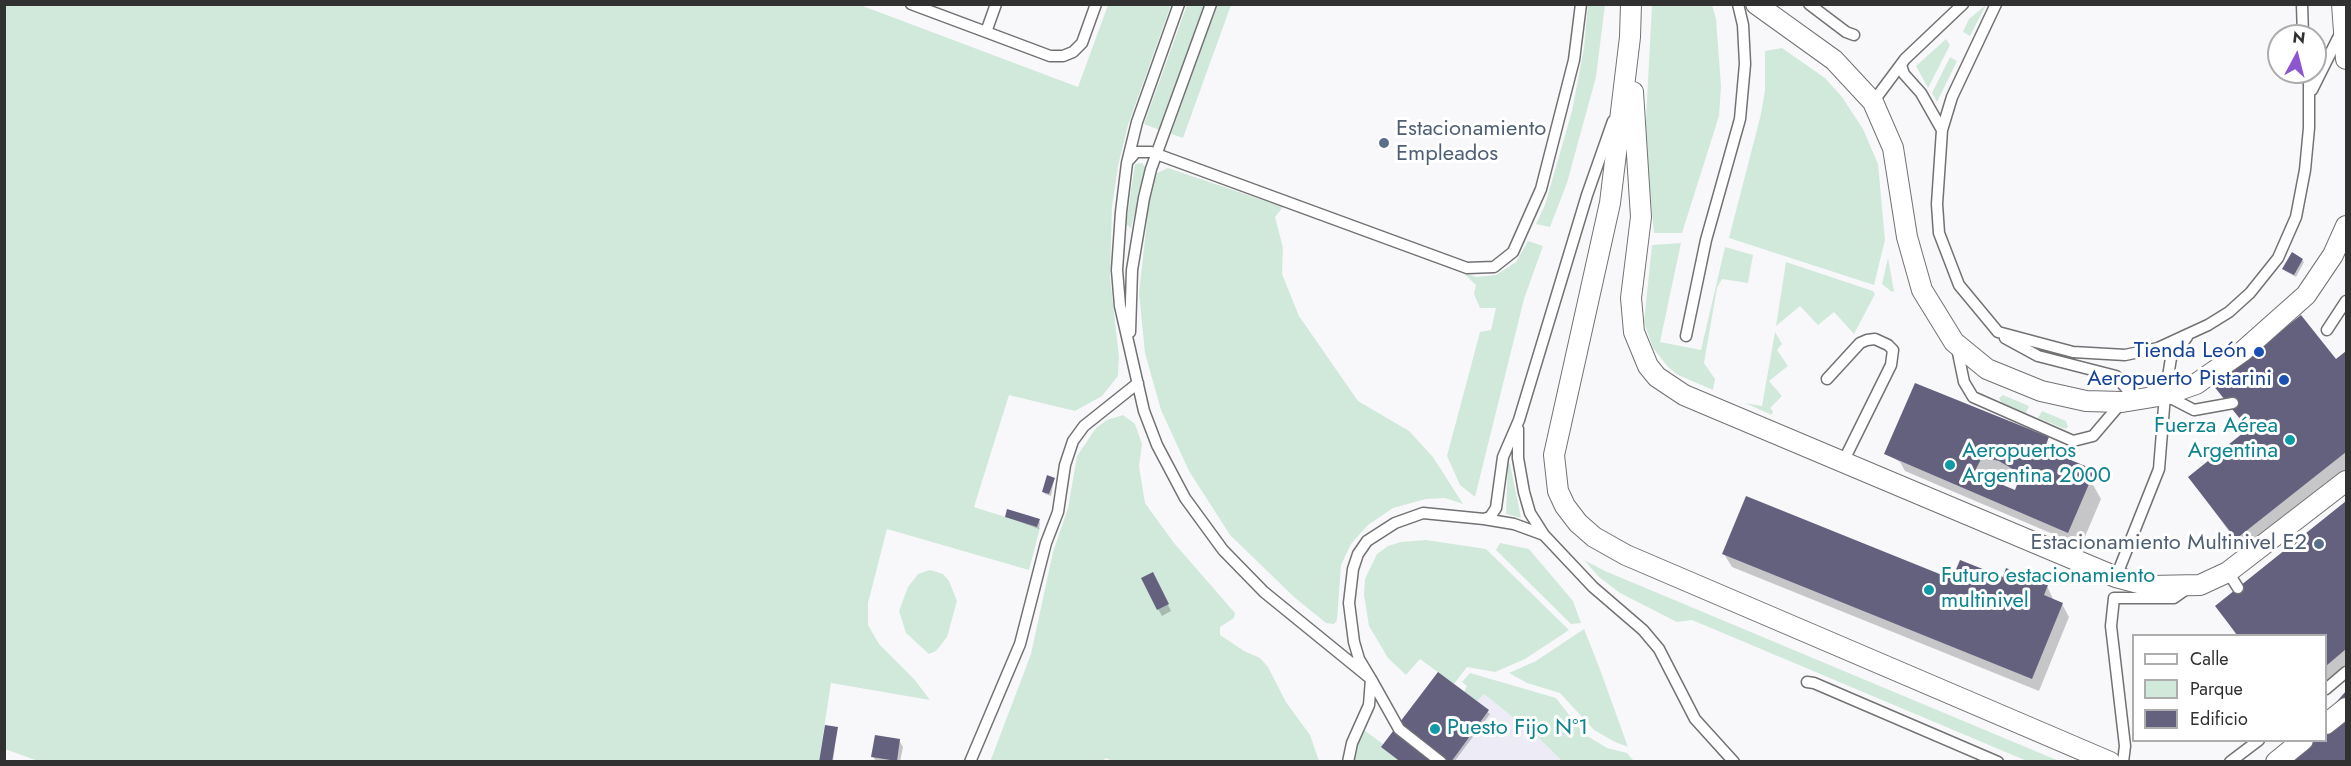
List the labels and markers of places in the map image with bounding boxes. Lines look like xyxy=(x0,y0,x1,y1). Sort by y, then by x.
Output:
place label: Estacionamiento Empleados xyxy=(1396,117,1546,168)
marker: Estacionamiento Empleados xyxy=(1377,136,1391,150)
place label: Tienda León xyxy=(2134,339,2247,365)
marker: Tienda León xyxy=(2252,345,2266,359)
place label: Aeropuerto Pistarini xyxy=(2087,367,2272,393)
marker: Aeropuerto Pistarini xyxy=(2277,373,2291,387)
place label: Fuerza Aérea Argentina xyxy=(2154,414,2278,466)
marker: Fuerza Aérea Argentina xyxy=(2283,433,2297,447)
place label: Aeropuertos Argentina 2000 xyxy=(1962,439,2111,490)
marker: Aeropuertos Argentina 2000 xyxy=(1943,458,1957,472)
place label: Estacionamiento Multinivel E2 xyxy=(2030,531,2307,557)
marker: Estacionamiento Multinivel E2 xyxy=(2312,537,2326,551)
place label: Futuro estacionamiento multinivel xyxy=(1941,564,2155,616)
marker: Futuro estacionamiento multinivel xyxy=(1922,583,1936,597)
place label: Puesto Fijo N°1 xyxy=(1447,716,1588,742)
marker: Puesto Fijo N°1 xyxy=(1428,722,1442,736)

